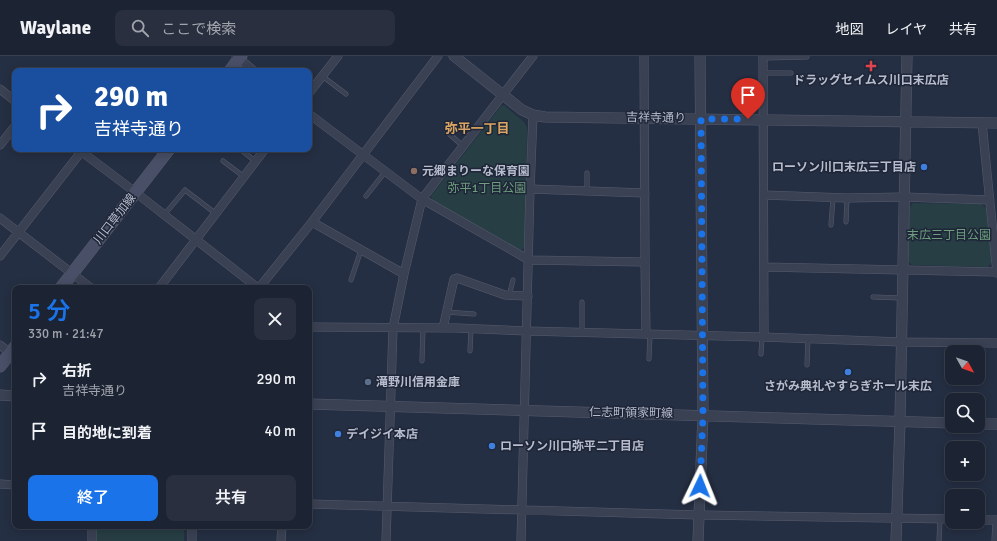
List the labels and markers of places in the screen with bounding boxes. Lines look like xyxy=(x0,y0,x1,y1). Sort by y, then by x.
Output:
marker: ドラッグセイムス川口末広店 xyxy=(866,61,876,71)
place label: ドラッグセイムス川口末広店 xyxy=(793,73,949,88)
pin xyxy=(731,78,765,119)
place label: ローソン川口末広三丁目店 xyxy=(772,160,916,175)
marker: ローソン川口末広三丁目店 xyxy=(919,162,929,172)
place label: 元郷まりーな保育園 xyxy=(422,164,530,179)
marker: 元郷まりーな保育園 xyxy=(409,166,419,176)
marker: さがみ典礼やすらぎホール末広 xyxy=(843,367,853,377)
place label: 滝野川信用金庫 xyxy=(376,375,460,390)
marker: 滝野川信用金庫 xyxy=(363,377,373,387)
place label: さがみ典礼やすらぎホール末広 xyxy=(764,379,932,394)
place label: デイジイ本店 xyxy=(346,427,418,442)
marker: デイジイ本店 xyxy=(333,429,343,439)
place label: ローソン川口弥平二丁目店 xyxy=(500,439,644,454)
marker: ローソン川口弥平二丁目店 xyxy=(487,441,497,451)

